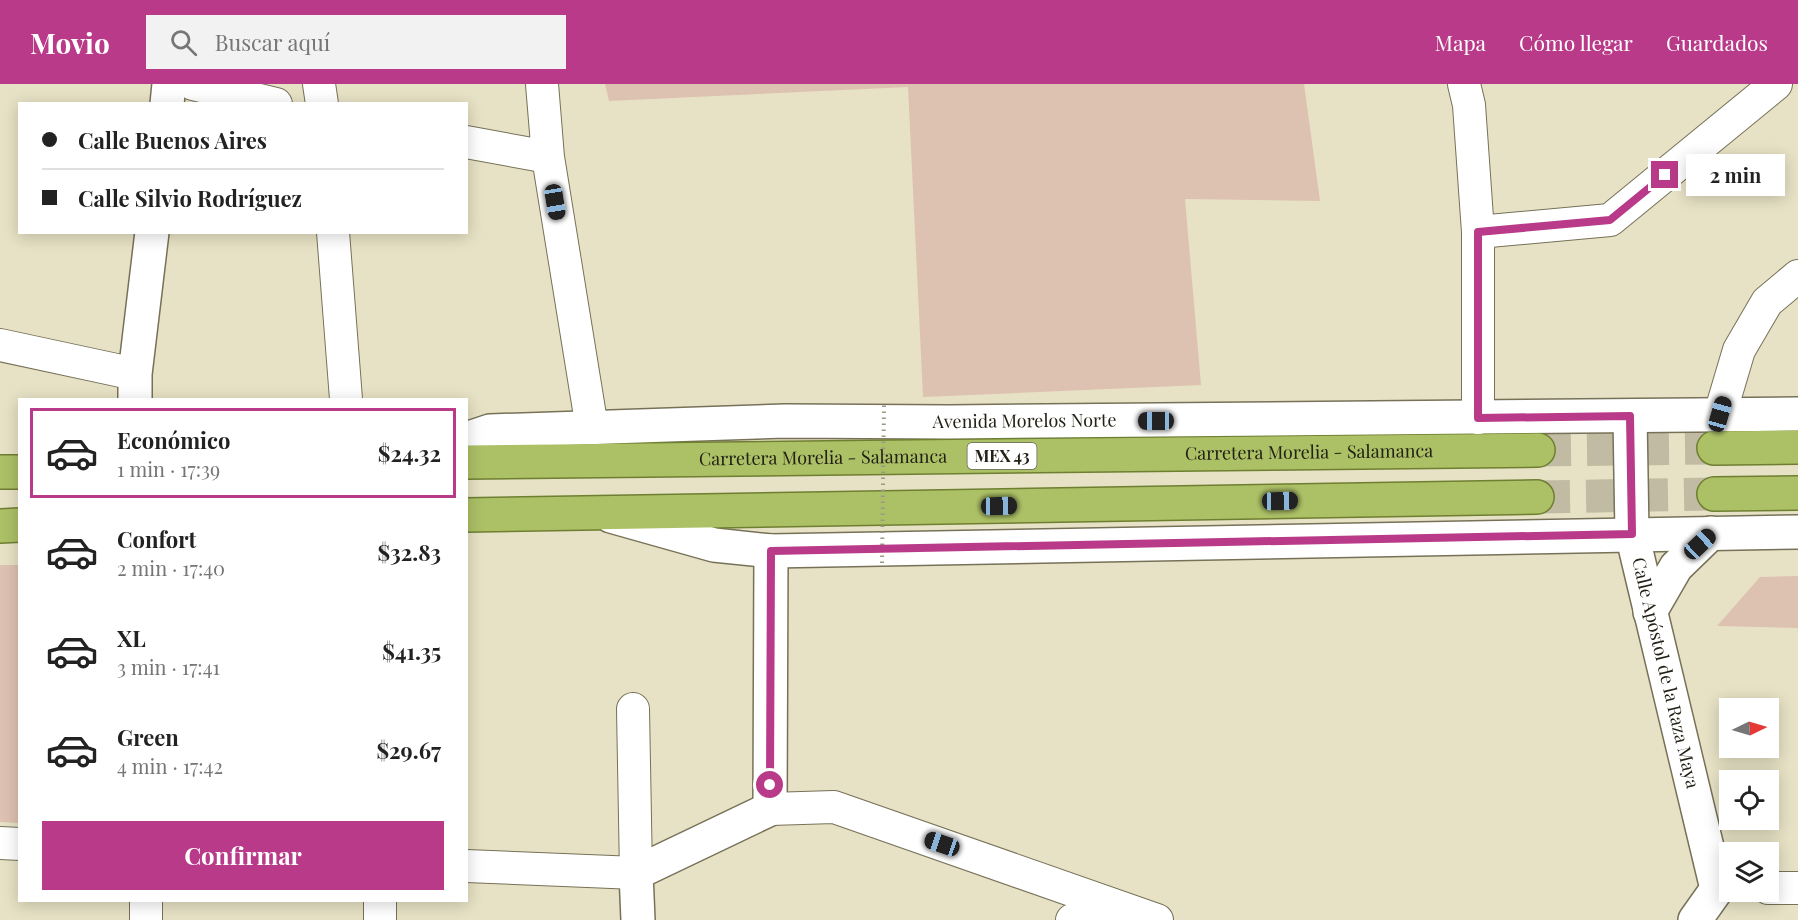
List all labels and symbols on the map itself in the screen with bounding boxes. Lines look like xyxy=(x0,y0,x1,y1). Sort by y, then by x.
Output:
callout: 2 min xyxy=(1686,154,1785,196)
route end xyxy=(1651,161,1678,188)
car xyxy=(543,183,567,221)
car xyxy=(1706,394,1734,434)
street label: Avenida Morelos Norte xyxy=(931,407,1117,433)
car xyxy=(1138,412,1174,430)
street label: Carretera Morelia - Salamanca xyxy=(1185,438,1433,465)
road number: MEX 43 xyxy=(968,443,1036,469)
street label: Carretera Morelia - Salamanca xyxy=(699,444,947,470)
car xyxy=(1262,492,1298,510)
car xyxy=(981,497,1017,515)
car xyxy=(1681,525,1719,563)
street label: Calle Apóstol de la Raza Maya xyxy=(1627,555,1705,791)
north arrow xyxy=(1719,698,1779,758)
route start xyxy=(756,771,783,798)
car xyxy=(922,830,962,858)

